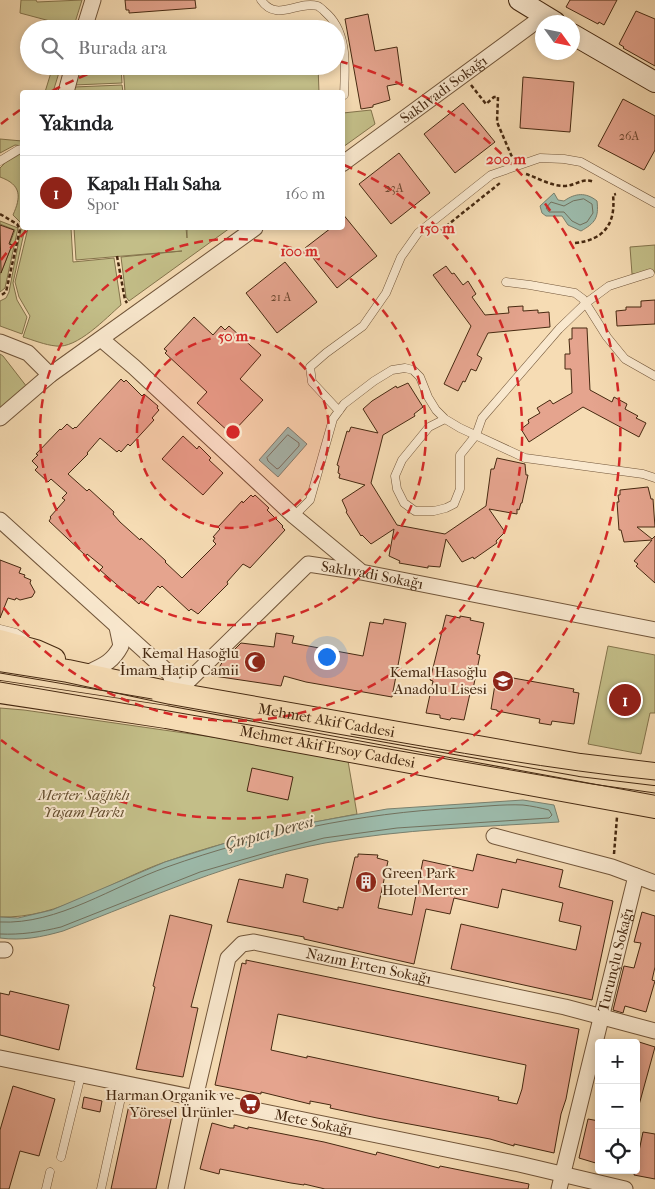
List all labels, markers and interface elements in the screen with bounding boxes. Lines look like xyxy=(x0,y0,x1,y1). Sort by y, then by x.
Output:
north arrow xyxy=(535,15,580,60)
search box xyxy=(20,20,345,75)
icon: search xyxy=(38,34,66,62)
text: Burada ara xyxy=(78,37,167,59)
street label: Saklıvadi Sokağı xyxy=(397,51,491,127)
text: Yakında xyxy=(40,111,113,135)
house number: 26A xyxy=(619,129,639,143)
text: 200 m xyxy=(486,150,526,168)
text: Kapalı Halı Saha xyxy=(87,173,221,195)
house number: 23A xyxy=(385,181,404,195)
text: 1 xyxy=(53,184,59,203)
text: 160 m xyxy=(285,184,325,203)
text: Spor xyxy=(87,195,119,214)
text: 150 m xyxy=(419,219,455,237)
text: 100 m xyxy=(280,242,318,260)
house number: 21 A xyxy=(271,290,292,304)
text: 50 m xyxy=(218,327,249,345)
centre of rings xyxy=(224,423,242,441)
street label: Saklıvadi Sokağı xyxy=(320,557,425,593)
place label: Kemal Hasoğlu İmam Hatip Camii xyxy=(120,644,240,679)
your location xyxy=(314,644,340,670)
mosque icon: Kemal Hasoğlu İmam Hatip Camii xyxy=(243,650,267,674)
place label: Kemal Hasoğlu Anadolu Lisesi xyxy=(390,663,488,698)
school or university icon: Kemal Hasoğlu Anadolu Lisesi xyxy=(491,669,515,693)
pin: 1 xyxy=(609,681,641,719)
street label: Mehmet Akif Caddesi xyxy=(257,699,397,741)
street label: Mehmet Akif Ersoy Caddesi xyxy=(238,722,417,772)
park label: Merter Sağlıklı Yaşam Parkı xyxy=(37,786,130,821)
water label: Çırpıcı Deresi xyxy=(223,811,317,853)
place label: Green Park Hotel Merter xyxy=(382,864,468,899)
building icon: Green Park Hotel Merter xyxy=(354,870,378,894)
street label: Turunçlu Sokağı xyxy=(594,905,637,1014)
street label: Nazım Erten Sokağı xyxy=(305,944,434,988)
map controls xyxy=(595,1039,640,1174)
button: + xyxy=(595,1039,640,1084)
button: − xyxy=(595,1084,640,1129)
place label: Harman Organik ve Yöresel Ürünler xyxy=(106,1086,235,1121)
supermarket icon: Harman Organik ve Yöresel Ürünler xyxy=(238,1092,262,1116)
street label: Mete Sokağı xyxy=(273,1105,355,1139)
button: locate xyxy=(595,1129,640,1174)

